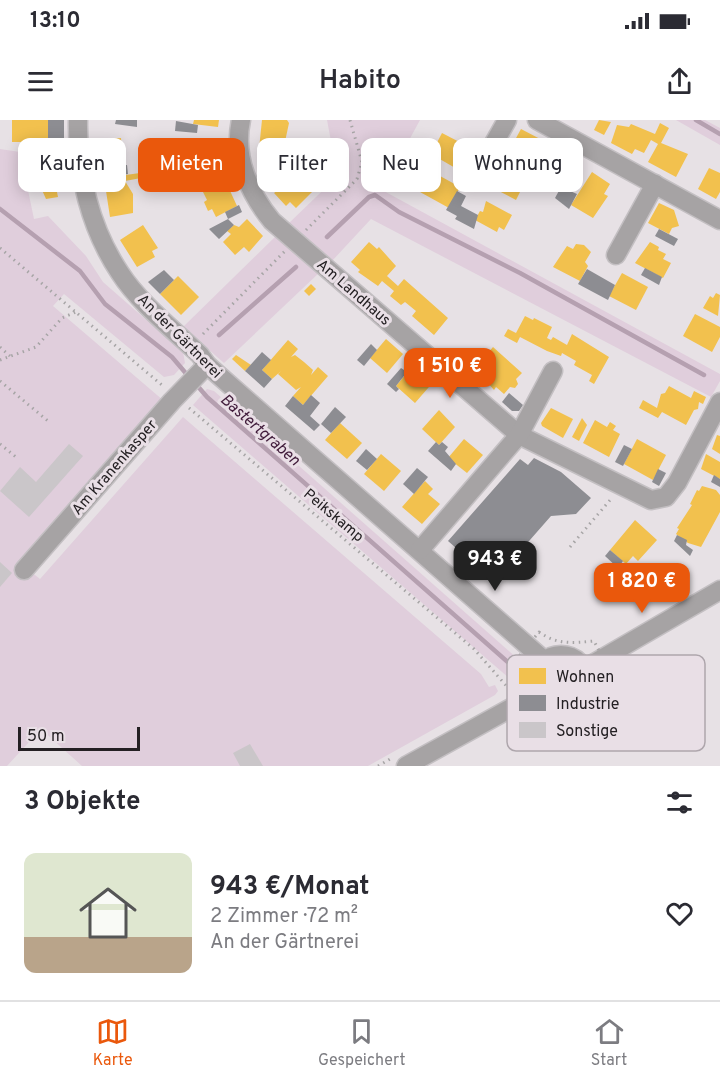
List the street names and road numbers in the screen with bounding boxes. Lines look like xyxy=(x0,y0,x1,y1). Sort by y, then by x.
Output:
street label: Am Landhaus xyxy=(312,256,394,330)
street label: An der Gärtnerei xyxy=(133,291,225,383)
street label: Am Kranenkasper xyxy=(68,416,162,520)
street label: Peikskamp xyxy=(299,485,367,547)

